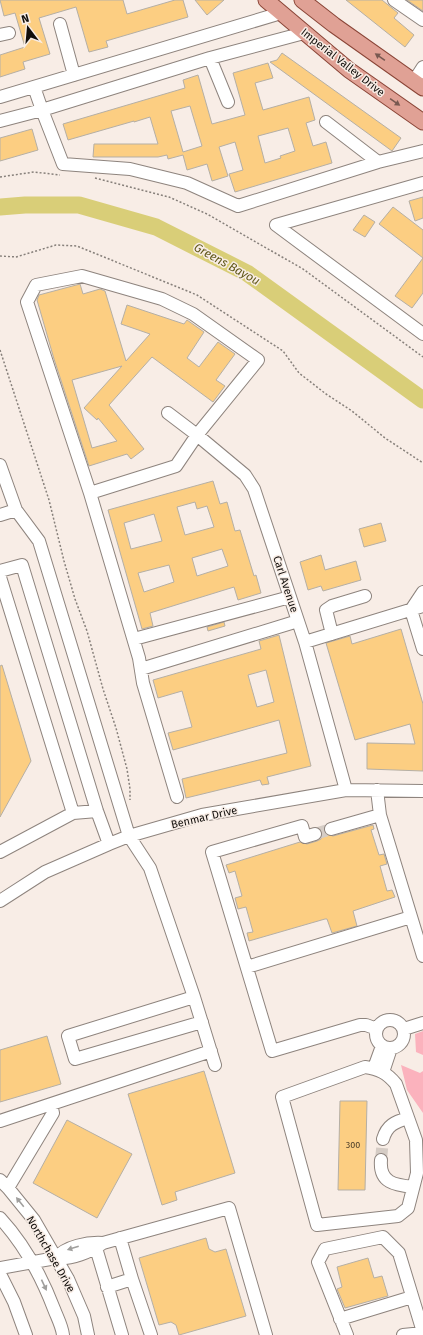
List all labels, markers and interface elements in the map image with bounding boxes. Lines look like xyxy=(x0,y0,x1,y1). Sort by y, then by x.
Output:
north arrow xyxy=(8,8,48,48)
text: N xyxy=(20,12,31,26)
street label: Imperial Valley Drive xyxy=(298,26,387,99)
one-way arrow xyxy=(375,53,385,61)
one-way arrow xyxy=(390,98,401,106)
water label: Greens Bayou xyxy=(192,240,263,288)
street label: Carl Avenue xyxy=(270,554,301,614)
street label: Benmar Drive xyxy=(170,804,238,831)
house number: 300 xyxy=(346,1140,360,1150)
one-way arrow xyxy=(15,1197,24,1207)
street label: Northchase Drive xyxy=(23,1214,78,1295)
one-way arrow xyxy=(67,1245,79,1251)
one-way arrow xyxy=(41,1280,47,1291)

